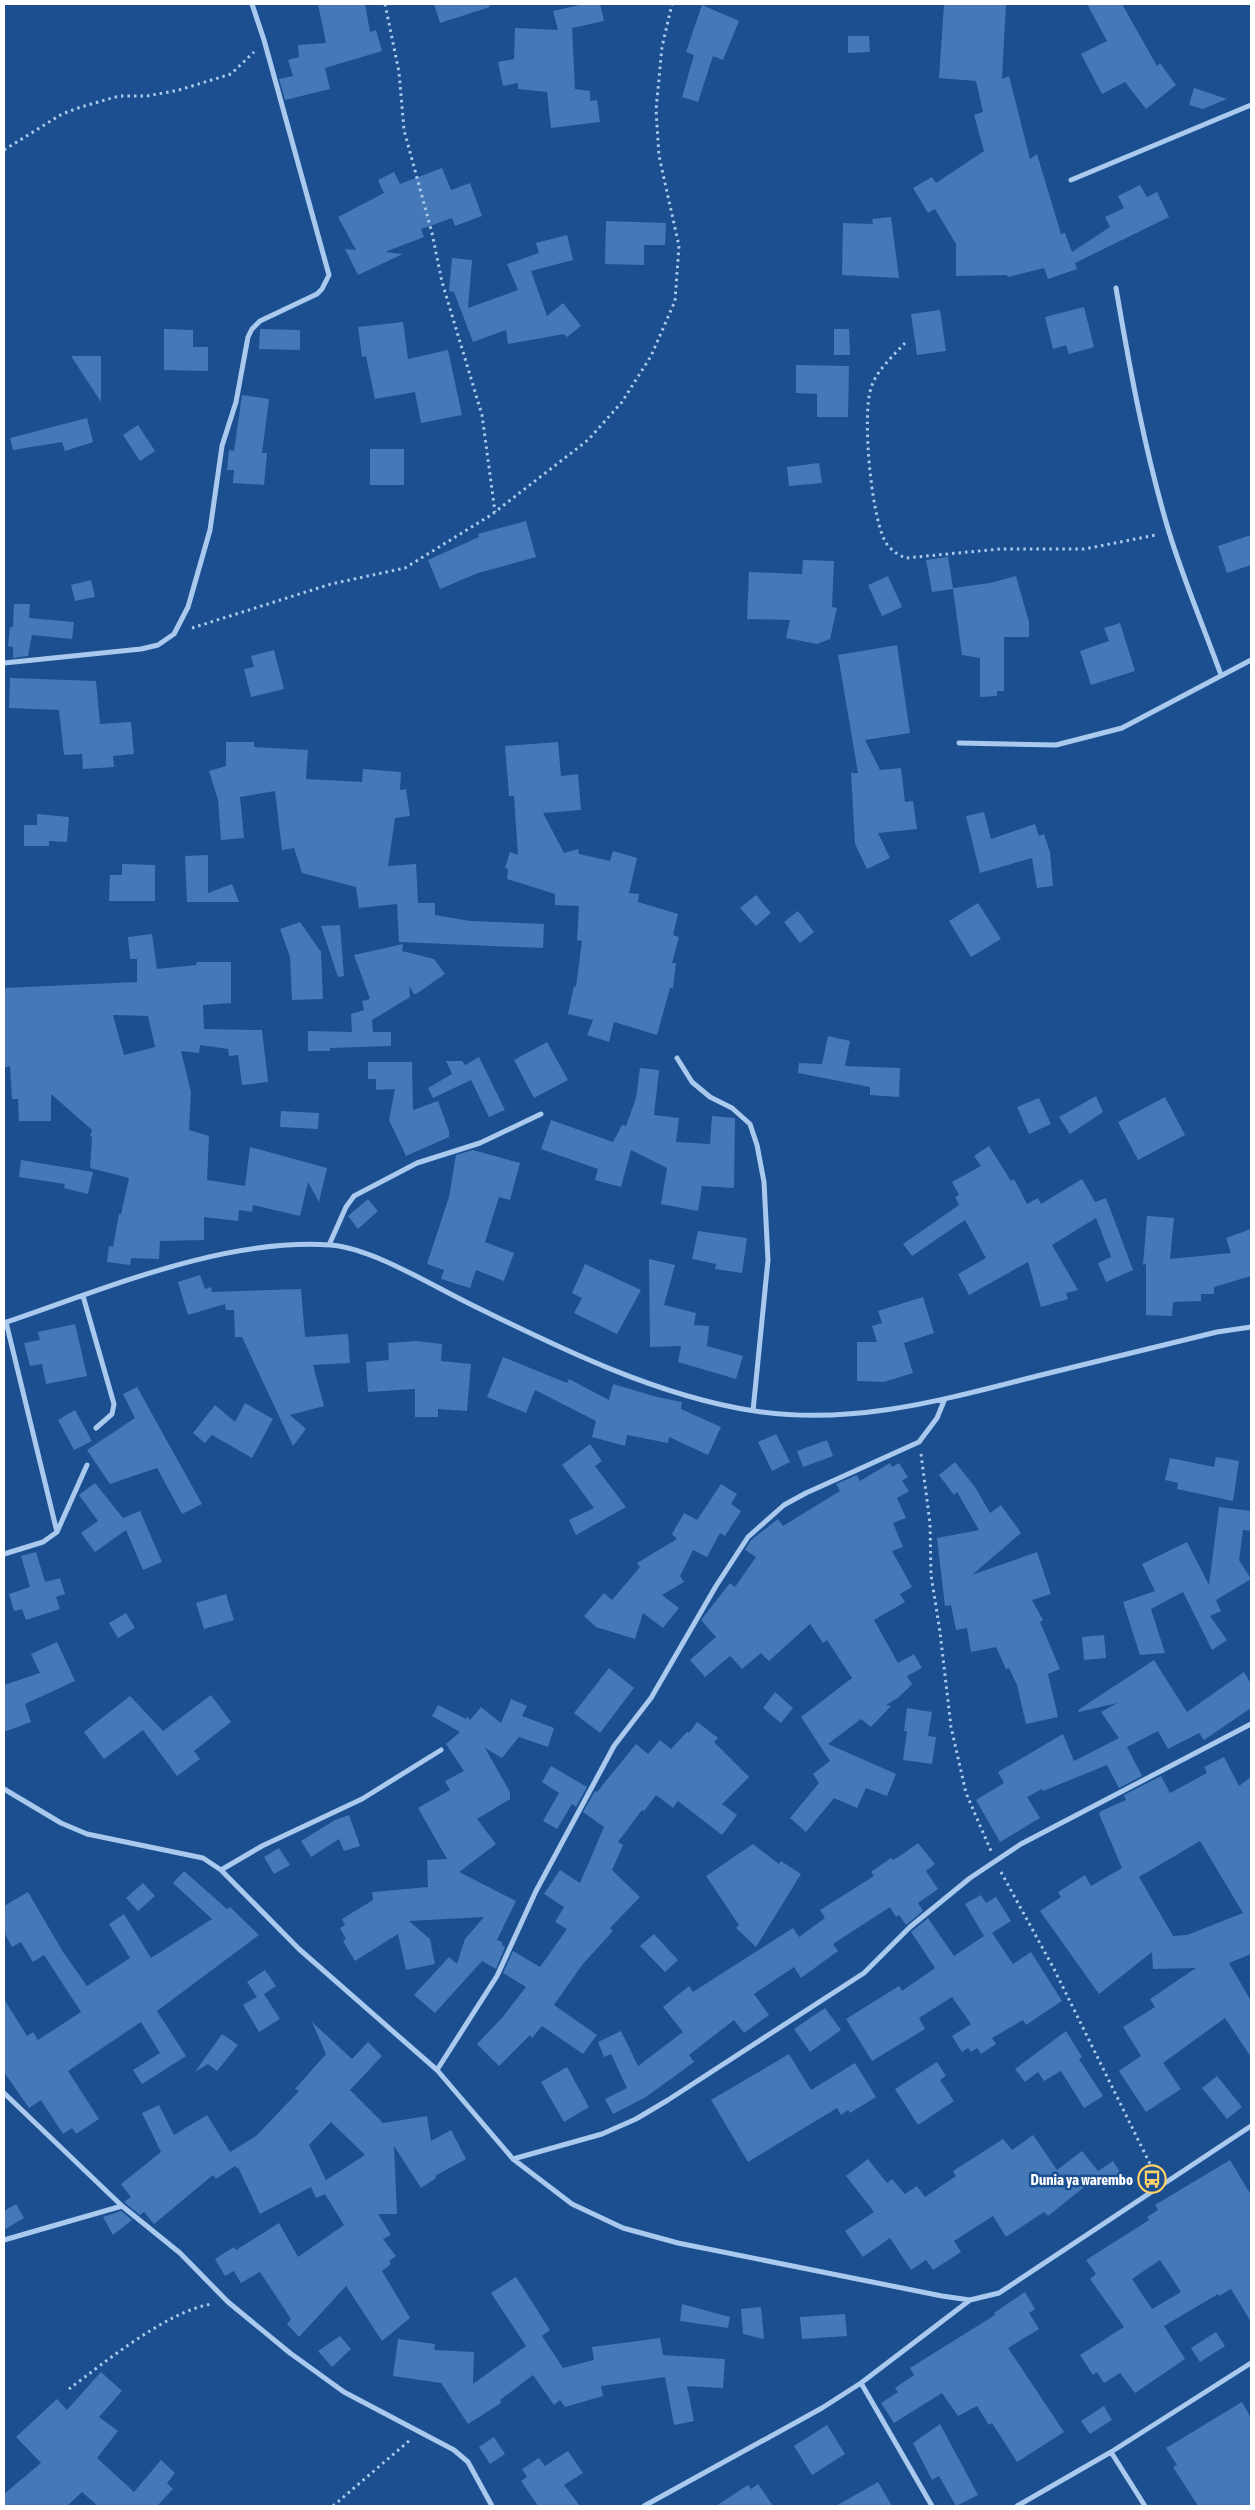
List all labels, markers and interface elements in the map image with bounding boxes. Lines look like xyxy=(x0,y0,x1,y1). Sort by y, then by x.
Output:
bus stop icon: Dunia ya warembo xyxy=(1137,2164,1167,2194)
place label: Dunia ya warembo xyxy=(1031,2171,1133,2188)

